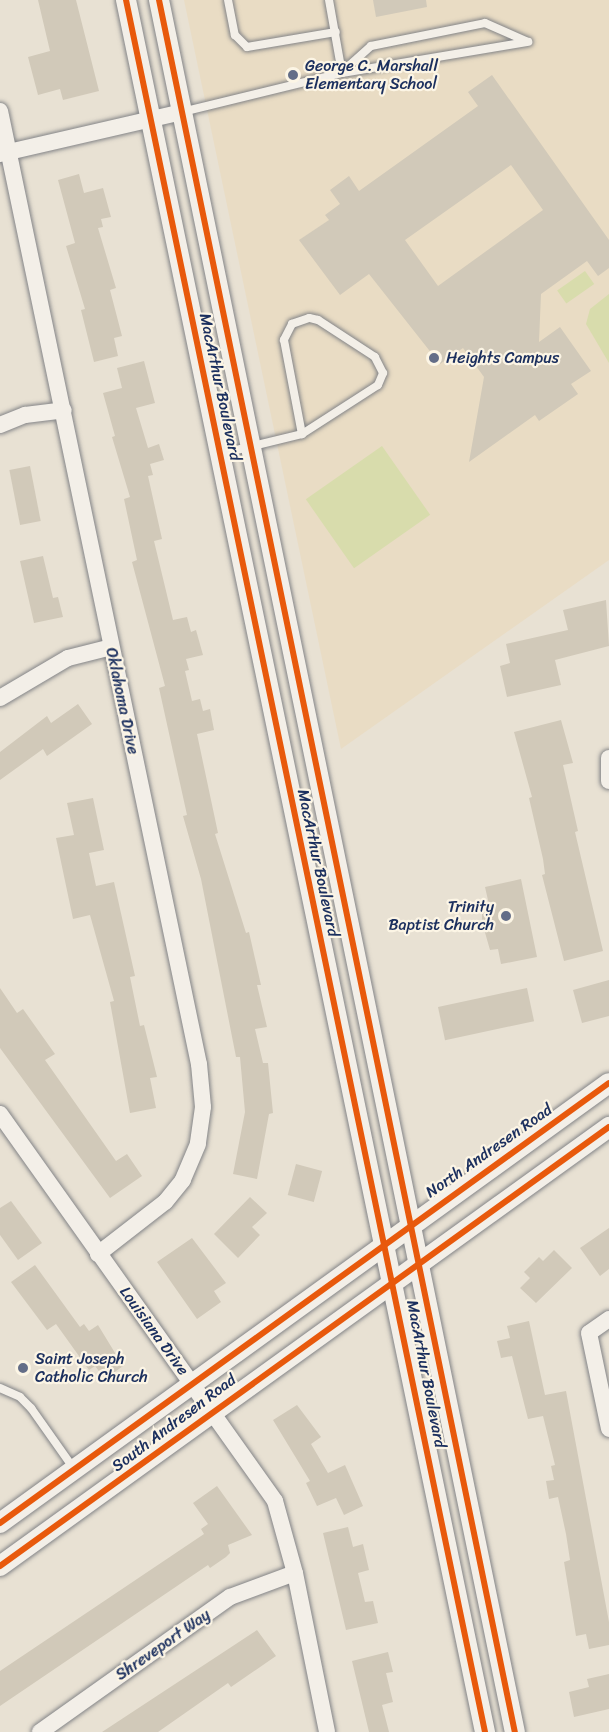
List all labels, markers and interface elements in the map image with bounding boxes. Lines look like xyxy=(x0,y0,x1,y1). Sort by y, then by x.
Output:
place label: George C. Marshall Elementary School xyxy=(305,56,437,94)
marker: George C. Marshall Elementary School xyxy=(286,68,300,82)
street label: MacArthur Boulevard xyxy=(195,312,245,462)
place label: Heights Campus xyxy=(446,348,558,368)
marker: Heights Campus xyxy=(427,351,441,365)
street label: Oklahoma Drive xyxy=(101,646,143,756)
street label: MacArthur Boulevard xyxy=(293,788,343,938)
place label: Trinity Baptist Church xyxy=(388,897,494,935)
marker: Trinity Baptist Church xyxy=(499,909,513,923)
street label: North Andresen Road xyxy=(422,1100,556,1202)
street label: Louisiana Drive xyxy=(115,1283,193,1379)
street label: MacArthur Boulevard xyxy=(402,1299,450,1449)
place label: Saint Joseph Catholic Church xyxy=(35,1349,148,1387)
marker: Saint Joseph Catholic Church xyxy=(16,1361,30,1375)
street label: South Andresen Road xyxy=(108,1370,240,1476)
street label: Shreveport Way xyxy=(112,1605,214,1685)

